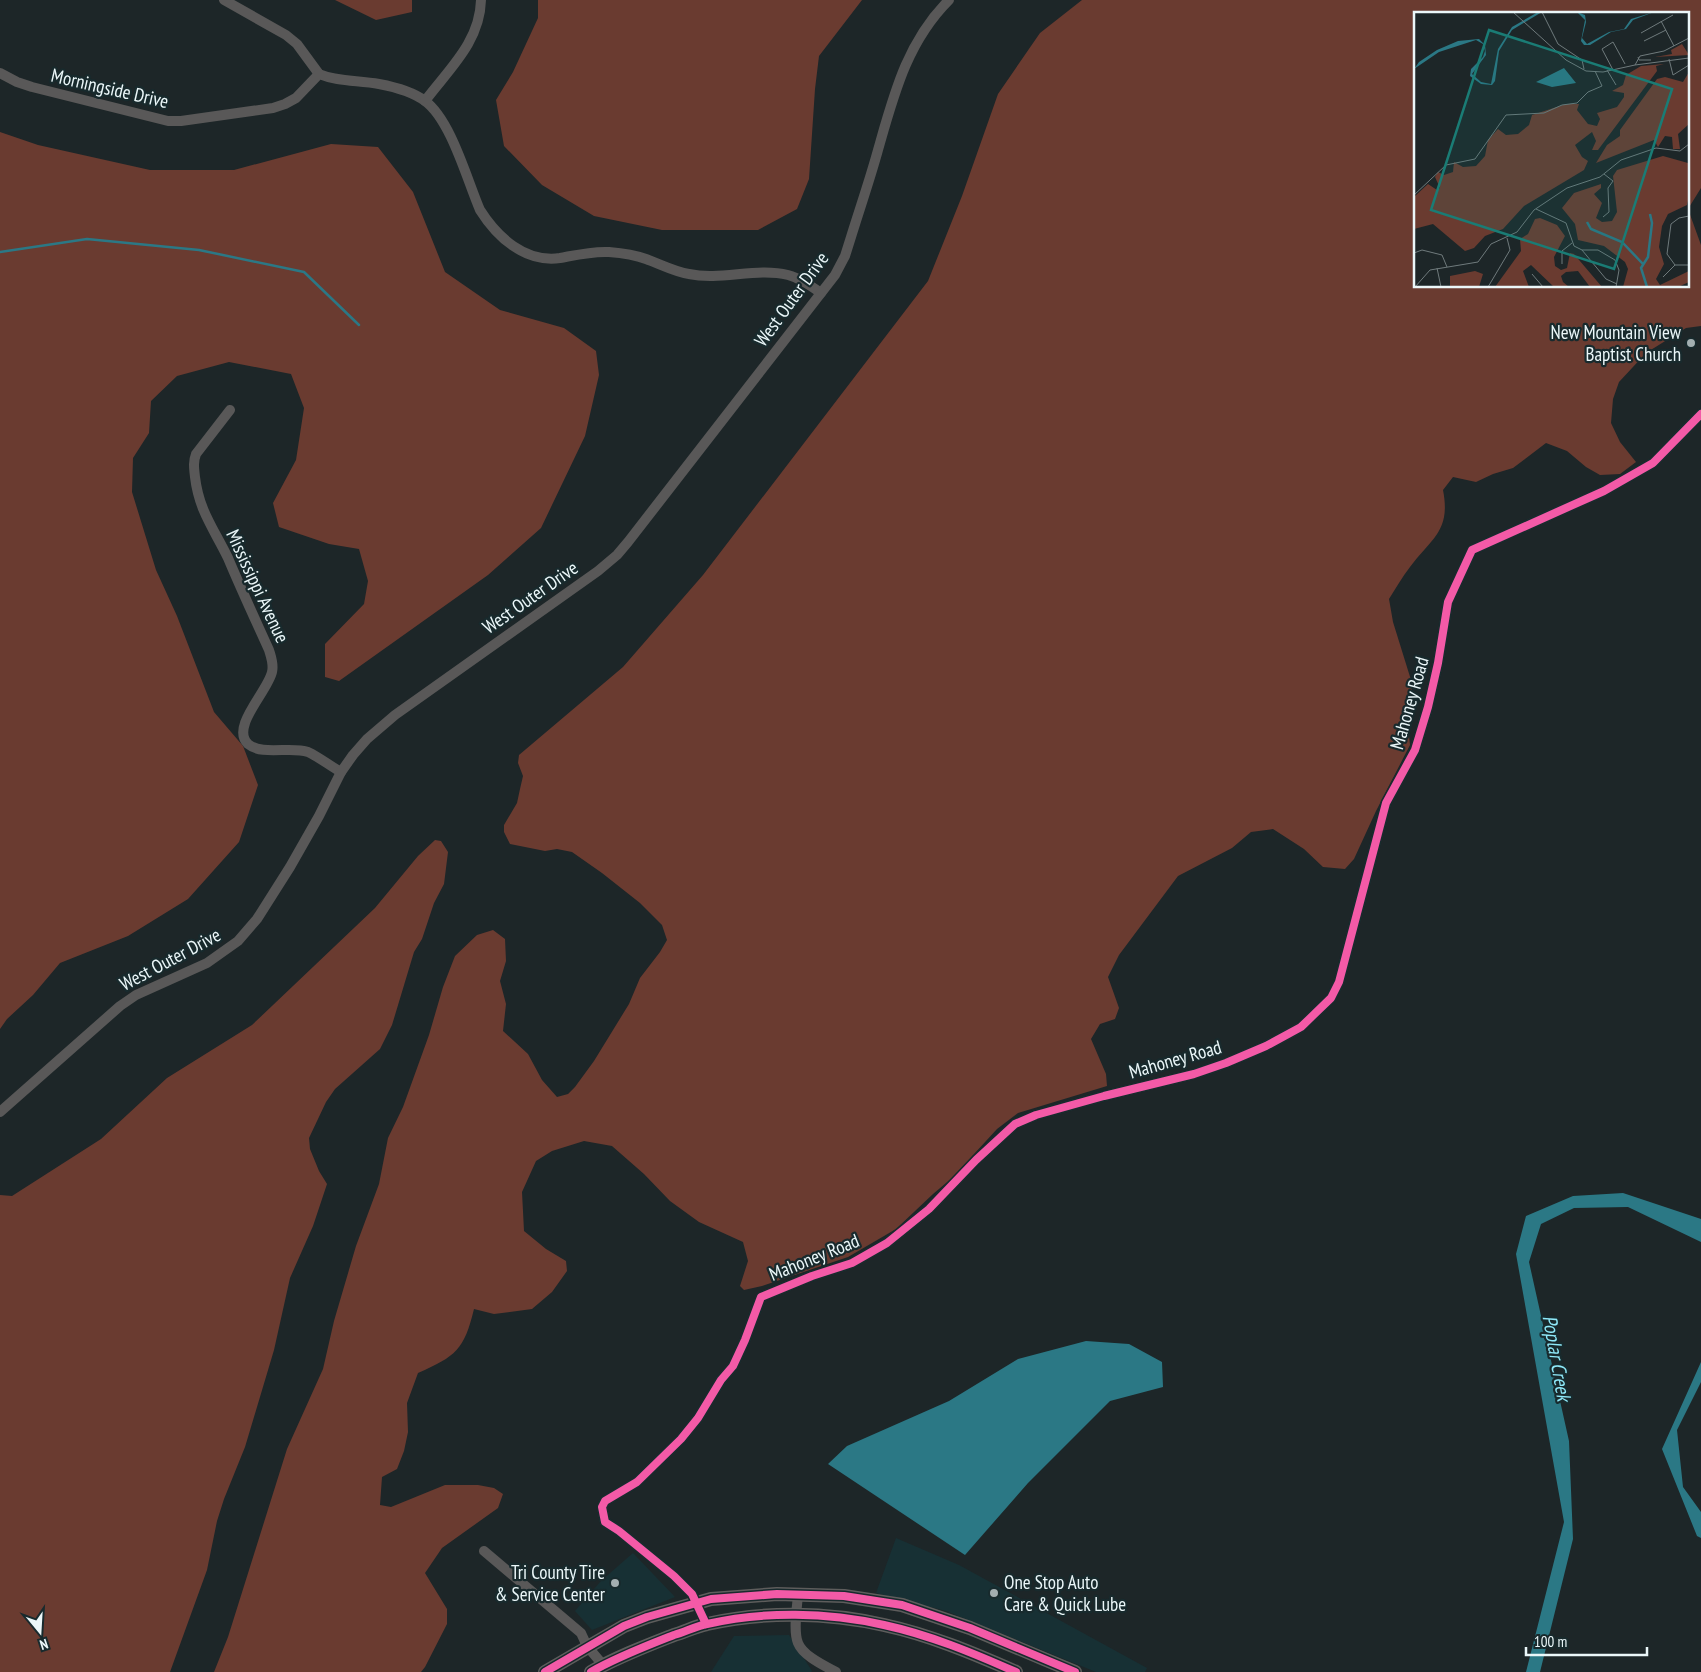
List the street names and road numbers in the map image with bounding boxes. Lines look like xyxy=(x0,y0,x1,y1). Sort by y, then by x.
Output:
street label: Morningside Drive xyxy=(49,63,171,113)
street label: West Outer Drive xyxy=(749,247,833,351)
street label: Mississippi Avenue xyxy=(221,525,295,647)
street label: West Outer Drive xyxy=(478,555,582,639)
street label: Mahoney Road xyxy=(1384,654,1434,752)
street label: West Outer Drive xyxy=(115,922,225,996)
street label: Mahoney Road xyxy=(1126,1034,1224,1084)
street label: Mahoney Road xyxy=(765,1228,863,1286)

